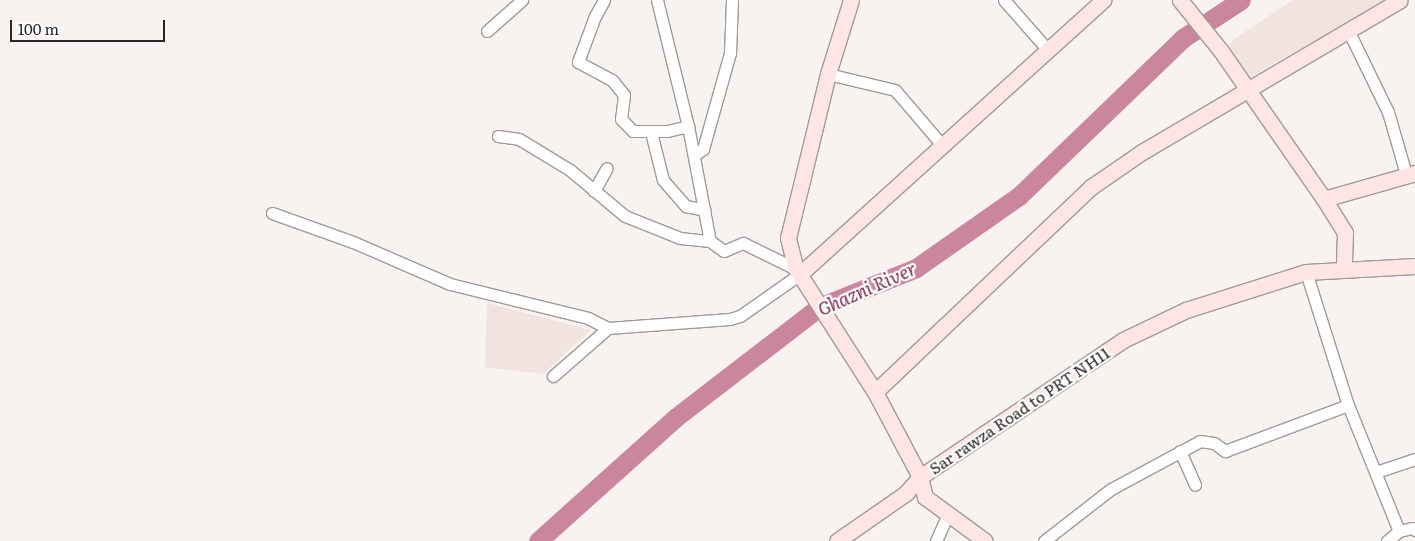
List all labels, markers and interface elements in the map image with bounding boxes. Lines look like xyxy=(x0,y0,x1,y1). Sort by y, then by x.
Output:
scale bar xyxy=(12,10,168,42)
text: 100 m xyxy=(18,17,59,40)
water label: Ghazni River xyxy=(814,258,920,320)
street label: Sar rawza Road to PRT NH11 xyxy=(925,342,1113,478)

